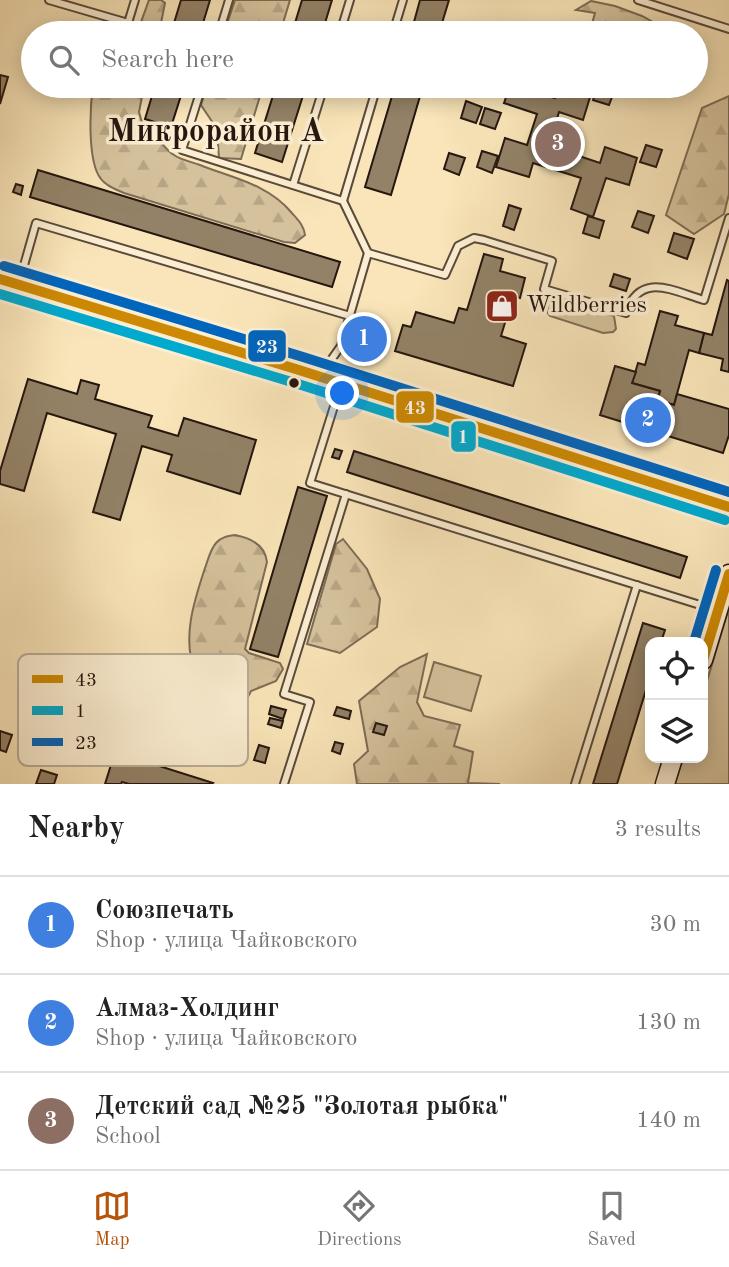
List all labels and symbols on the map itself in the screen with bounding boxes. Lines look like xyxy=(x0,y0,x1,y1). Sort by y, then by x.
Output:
district label: Микрорайон А xyxy=(108,117,324,149)
pin: 3 xyxy=(535,118,581,170)
shop icon: Wildberries xyxy=(483,287,521,325)
place label: Wildberries xyxy=(526,294,647,318)
pin: 1 xyxy=(341,313,387,365)
line badge: 23 xyxy=(247,329,287,363)
text: 23 xyxy=(256,339,278,358)
unlabelled marker xyxy=(287,376,301,390)
your location xyxy=(325,376,359,410)
line badge: 43 xyxy=(395,390,435,424)
pin: 2 xyxy=(625,394,671,446)
text: 43 xyxy=(404,400,426,419)
line badge: 1 xyxy=(450,420,477,453)
text: 1 xyxy=(457,429,469,448)
legend xyxy=(18,654,248,766)
text: 43 xyxy=(75,672,97,691)
text: 1 xyxy=(75,703,86,722)
text: 23 xyxy=(75,735,97,754)

